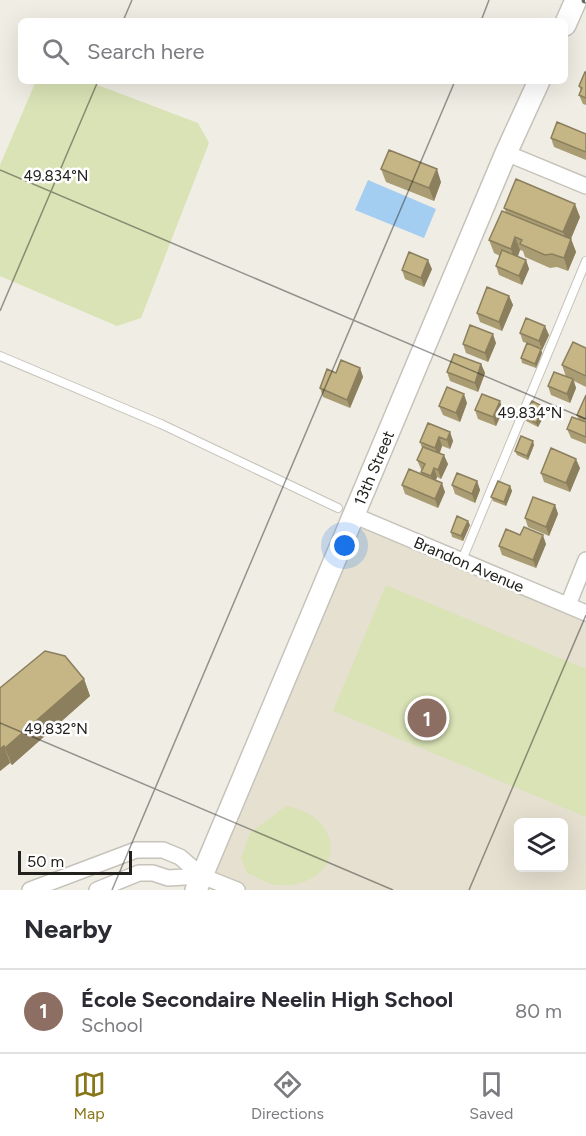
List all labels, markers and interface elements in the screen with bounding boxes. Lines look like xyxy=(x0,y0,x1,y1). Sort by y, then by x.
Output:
search box xyxy=(18,18,568,84)
icon: search xyxy=(39,35,72,68)
text: Search here xyxy=(87,38,205,65)
text: 49.834°N xyxy=(24,167,88,185)
text: 49.834°N xyxy=(498,404,562,422)
street label: 13th Street xyxy=(350,428,398,508)
your location xyxy=(330,531,359,560)
street label: Brandon Avenue xyxy=(411,533,527,596)
pin: 1 xyxy=(408,696,446,740)
text: 49.832°N xyxy=(24,720,88,738)
map controls xyxy=(514,818,568,872)
button: layers xyxy=(514,818,568,872)
scale bar xyxy=(18,848,132,876)
text: 50 m xyxy=(27,852,64,871)
text: Nearby xyxy=(24,913,112,945)
text: École Secondaire Neelin High School xyxy=(81,986,453,1013)
text: 1 xyxy=(39,999,48,1023)
text: 80 m xyxy=(515,999,562,1023)
text: School xyxy=(81,1013,143,1037)
tab: Map xyxy=(73,1068,106,1123)
tab: Directions xyxy=(251,1068,324,1123)
tab: Saved xyxy=(469,1068,513,1123)

